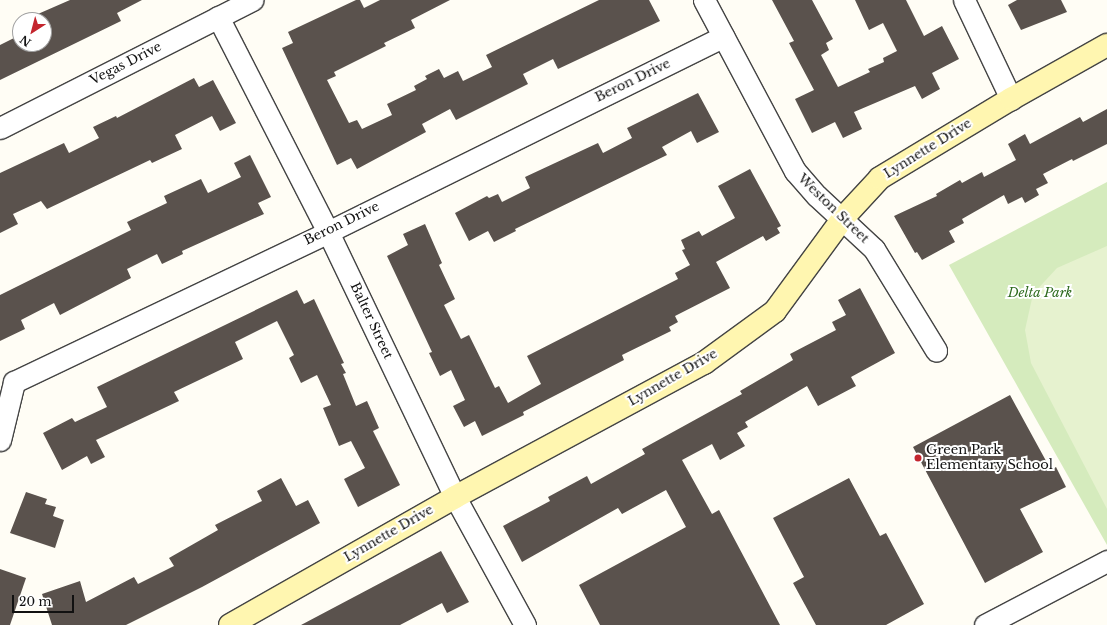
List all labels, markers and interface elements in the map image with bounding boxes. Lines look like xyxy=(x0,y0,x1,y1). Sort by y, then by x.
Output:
north arrow xyxy=(12,12,52,52)
text: N xyxy=(17,32,34,50)
street label: Vegas Drive xyxy=(88,39,164,89)
street label: Beron Drive xyxy=(593,56,673,106)
street label: Lynnette Drive xyxy=(881,116,975,182)
street label: Weston Street xyxy=(794,171,872,247)
street label: Beron Drive xyxy=(302,199,382,249)
street label: Balter Street xyxy=(346,280,396,362)
park label: Delta Park xyxy=(1008,285,1072,301)
street label: Lynnette Drive xyxy=(626,346,720,410)
place label: Green Park Elementary School xyxy=(926,443,1053,474)
marker: Green Park Elementary School xyxy=(913,453,923,463)
street label: Lynnette Drive xyxy=(342,502,436,566)
scale bar xyxy=(14,587,76,613)
text: 20 m xyxy=(19,594,51,609)

